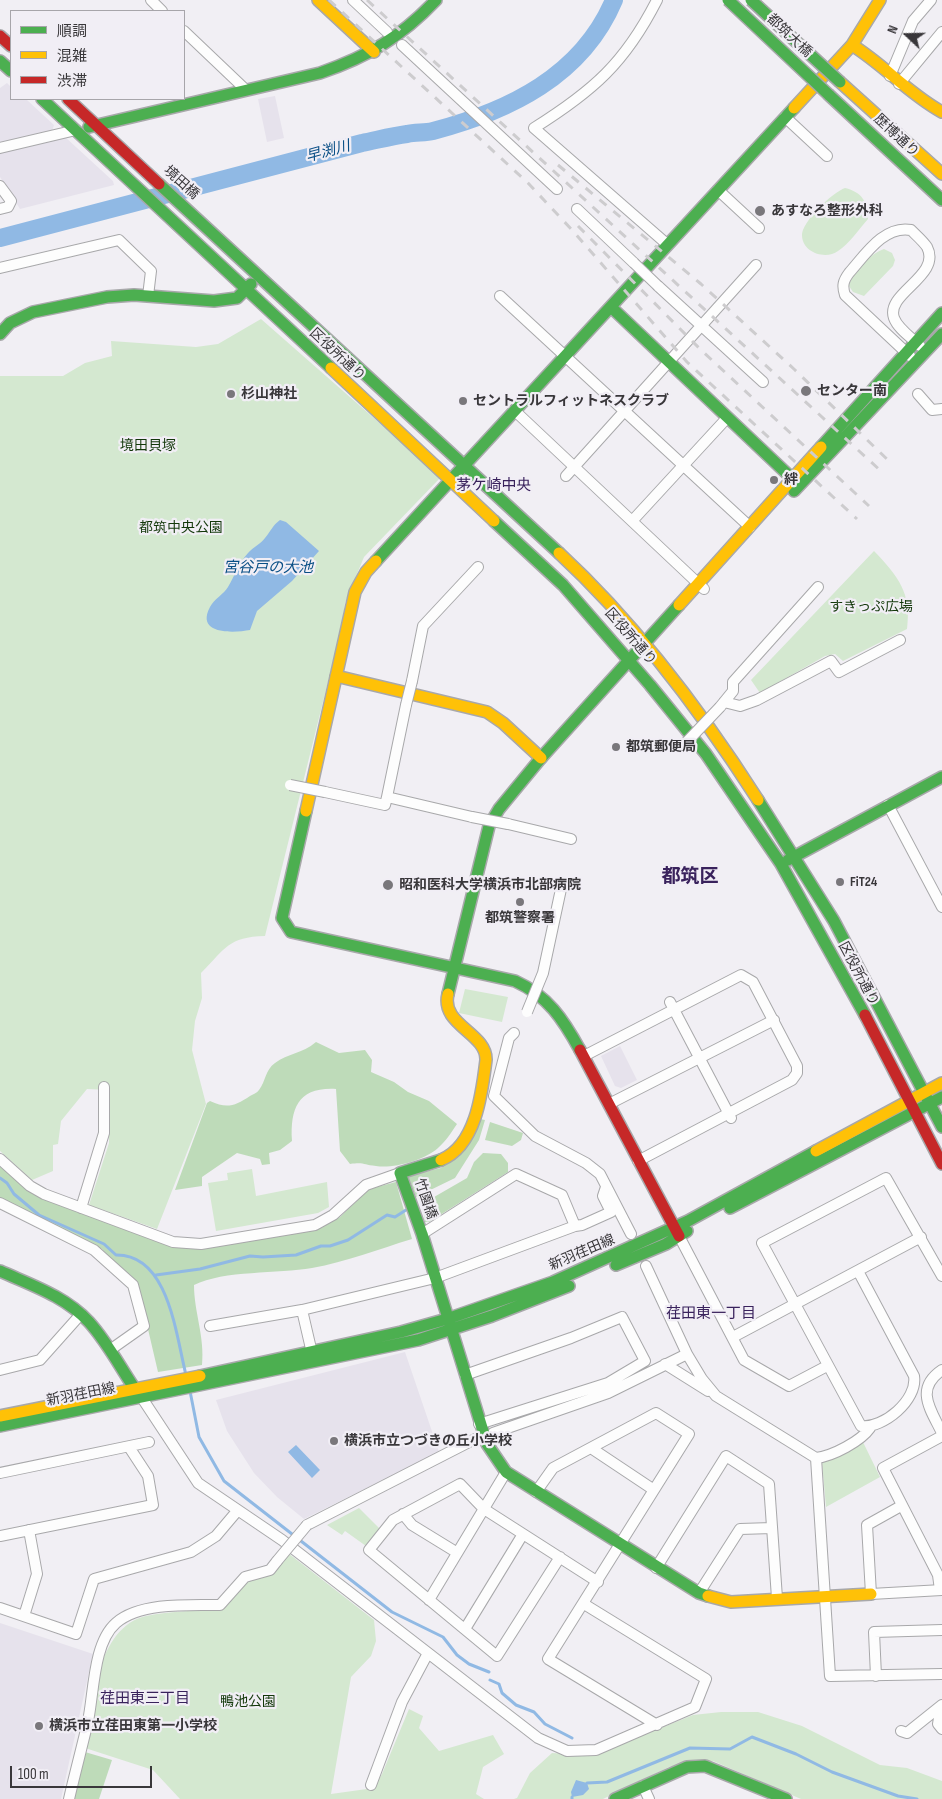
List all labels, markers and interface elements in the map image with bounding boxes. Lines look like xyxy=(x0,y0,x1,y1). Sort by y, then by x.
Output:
legend xyxy=(10,10,185,100)
north arrow xyxy=(882,10,932,60)
street label: 都筑大橋 xyxy=(763,11,815,61)
text: 順調 xyxy=(57,22,87,41)
text: N xyxy=(883,23,902,36)
text: 混雑 xyxy=(57,47,87,66)
text: 渋滞 xyxy=(57,72,87,91)
street label: 歴博通り xyxy=(870,111,922,161)
water label: 早渕川 xyxy=(304,137,352,167)
street label: 境田橋 xyxy=(160,163,202,203)
place label: あすなろ整形外科 xyxy=(771,203,883,219)
marker: あすなろ整形外科 xyxy=(753,204,767,218)
street label: 区役所通り xyxy=(306,325,368,385)
place label: センター南 xyxy=(817,383,887,399)
marker: センター南 xyxy=(799,384,813,398)
place label: 杉山神社 xyxy=(241,386,297,402)
marker: 杉山神社 xyxy=(225,388,237,400)
place label: セントラルフィットネスクラブ xyxy=(473,393,669,409)
marker: セントラルフィットネスクラブ xyxy=(457,395,469,407)
park label: 境田貝塚 xyxy=(120,438,176,454)
place label: 絆 xyxy=(784,472,798,488)
marker: 絆 xyxy=(768,474,780,486)
district label: 茅ケ崎中央 xyxy=(457,477,531,495)
park label: 都筑中央公園 xyxy=(139,520,223,536)
water label: 宮谷戸の大池 xyxy=(223,559,313,577)
park label: すきっぷ広場 xyxy=(829,599,913,615)
street label: 区役所通り xyxy=(601,605,659,669)
place label: 都筑郵便局 xyxy=(626,739,696,755)
marker: 都筑郵便局 xyxy=(610,741,622,753)
district label: 都筑区 xyxy=(662,866,718,888)
place label: FiT24 xyxy=(850,874,877,890)
marker: FiT24 xyxy=(834,876,846,888)
place label: 昭和医科大学横浜市北部病院 xyxy=(399,877,581,893)
marker: 昭和医科大学横浜市北部病院 xyxy=(381,878,395,892)
marker: 都筑警察署 xyxy=(514,896,526,908)
place label: 都筑警察署 xyxy=(485,910,555,926)
street label: 区役所通り xyxy=(834,939,882,1009)
street label: 竹園橋 xyxy=(410,1176,440,1222)
street label: 新羽荏田線 xyxy=(547,1232,617,1274)
district label: 荏田東一丁目 xyxy=(666,1305,756,1323)
street label: 新羽荏田線 xyxy=(45,1380,117,1410)
place label: 横浜市立つづきの丘小学校 xyxy=(344,1433,512,1449)
marker: 横浜市立つづきの丘小学校 xyxy=(328,1435,340,1447)
district label: 荏田東三丁目 xyxy=(100,1690,190,1708)
park label: 鴨池公園 xyxy=(220,1694,276,1710)
place label: 横浜市立荏田東第一小学校 xyxy=(49,1718,217,1734)
marker: 横浜市立荏田東第一小学校 xyxy=(33,1720,45,1732)
scale bar xyxy=(12,1756,155,1788)
text: 100 m xyxy=(18,1765,49,1784)

